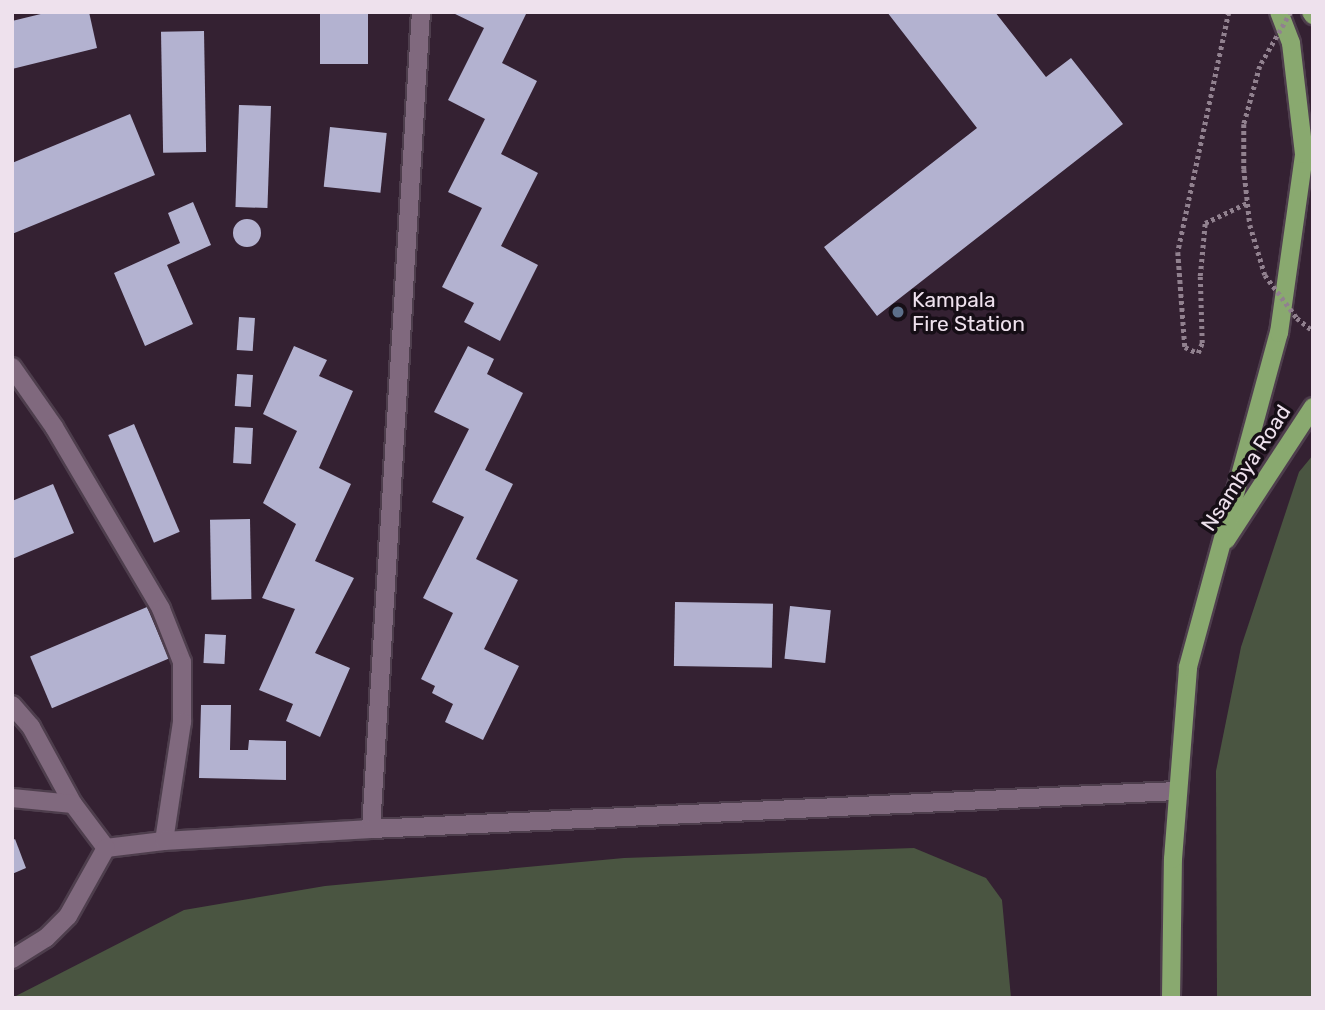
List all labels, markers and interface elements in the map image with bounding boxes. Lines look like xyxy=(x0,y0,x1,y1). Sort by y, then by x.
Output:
place label: Kampala Fire Station xyxy=(912,287,1025,337)
marker: Kampala Fire Station xyxy=(890,304,906,320)
street label: Nsambya Road xyxy=(1196,400,1296,536)

